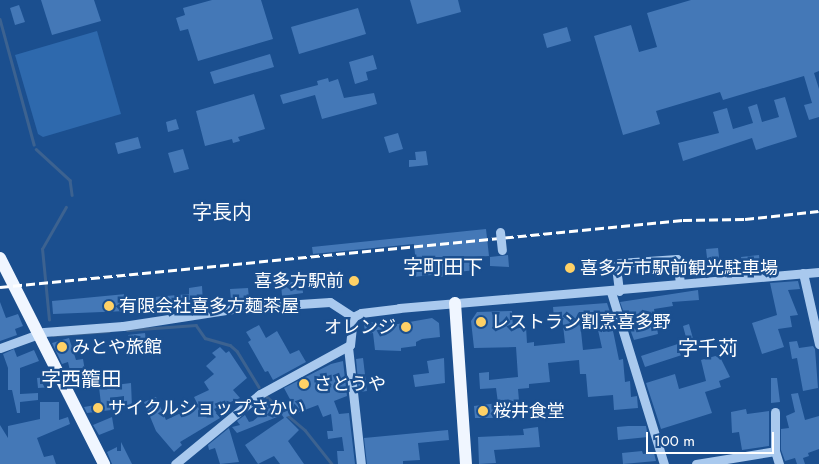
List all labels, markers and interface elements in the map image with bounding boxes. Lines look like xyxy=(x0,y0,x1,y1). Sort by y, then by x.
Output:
district label: 字長内 xyxy=(192,200,252,224)
district label: 字町田下 xyxy=(403,255,483,279)
place label: 喜多方市駅前観光駐車場 xyxy=(580,257,778,279)
marker: 喜多方市駅前観光駐車場 xyxy=(564,262,576,274)
place label: 喜多方駅前 xyxy=(254,270,344,292)
marker: 喜多方駅前 xyxy=(348,275,360,287)
place label: 有限会社喜多方麺茶屋 xyxy=(119,295,299,317)
marker: 有限会社喜多方麺茶屋 xyxy=(103,300,115,312)
place label: レストラン割烹喜多野 xyxy=(491,311,671,333)
place label: オレンジ xyxy=(324,316,396,338)
marker: レストラン割烹喜多野 xyxy=(475,316,487,328)
marker: オレンジ xyxy=(400,321,412,333)
place label: みとや旅館 xyxy=(72,336,162,358)
district label: 字千苅 xyxy=(678,336,738,360)
marker: みとや旅館 xyxy=(56,341,68,353)
district label: 字西籠田 xyxy=(41,367,121,391)
place label: さとうや xyxy=(314,373,386,395)
marker: さとうや xyxy=(298,378,310,390)
place label: サイクルショップさかい xyxy=(108,397,306,419)
place label: 桜井食堂 xyxy=(493,400,565,422)
marker: サイクルショップさかい xyxy=(92,402,104,414)
marker: 桜井食堂 xyxy=(477,405,489,417)
scale bar xyxy=(649,422,776,454)
text: 100 m xyxy=(654,430,695,452)

